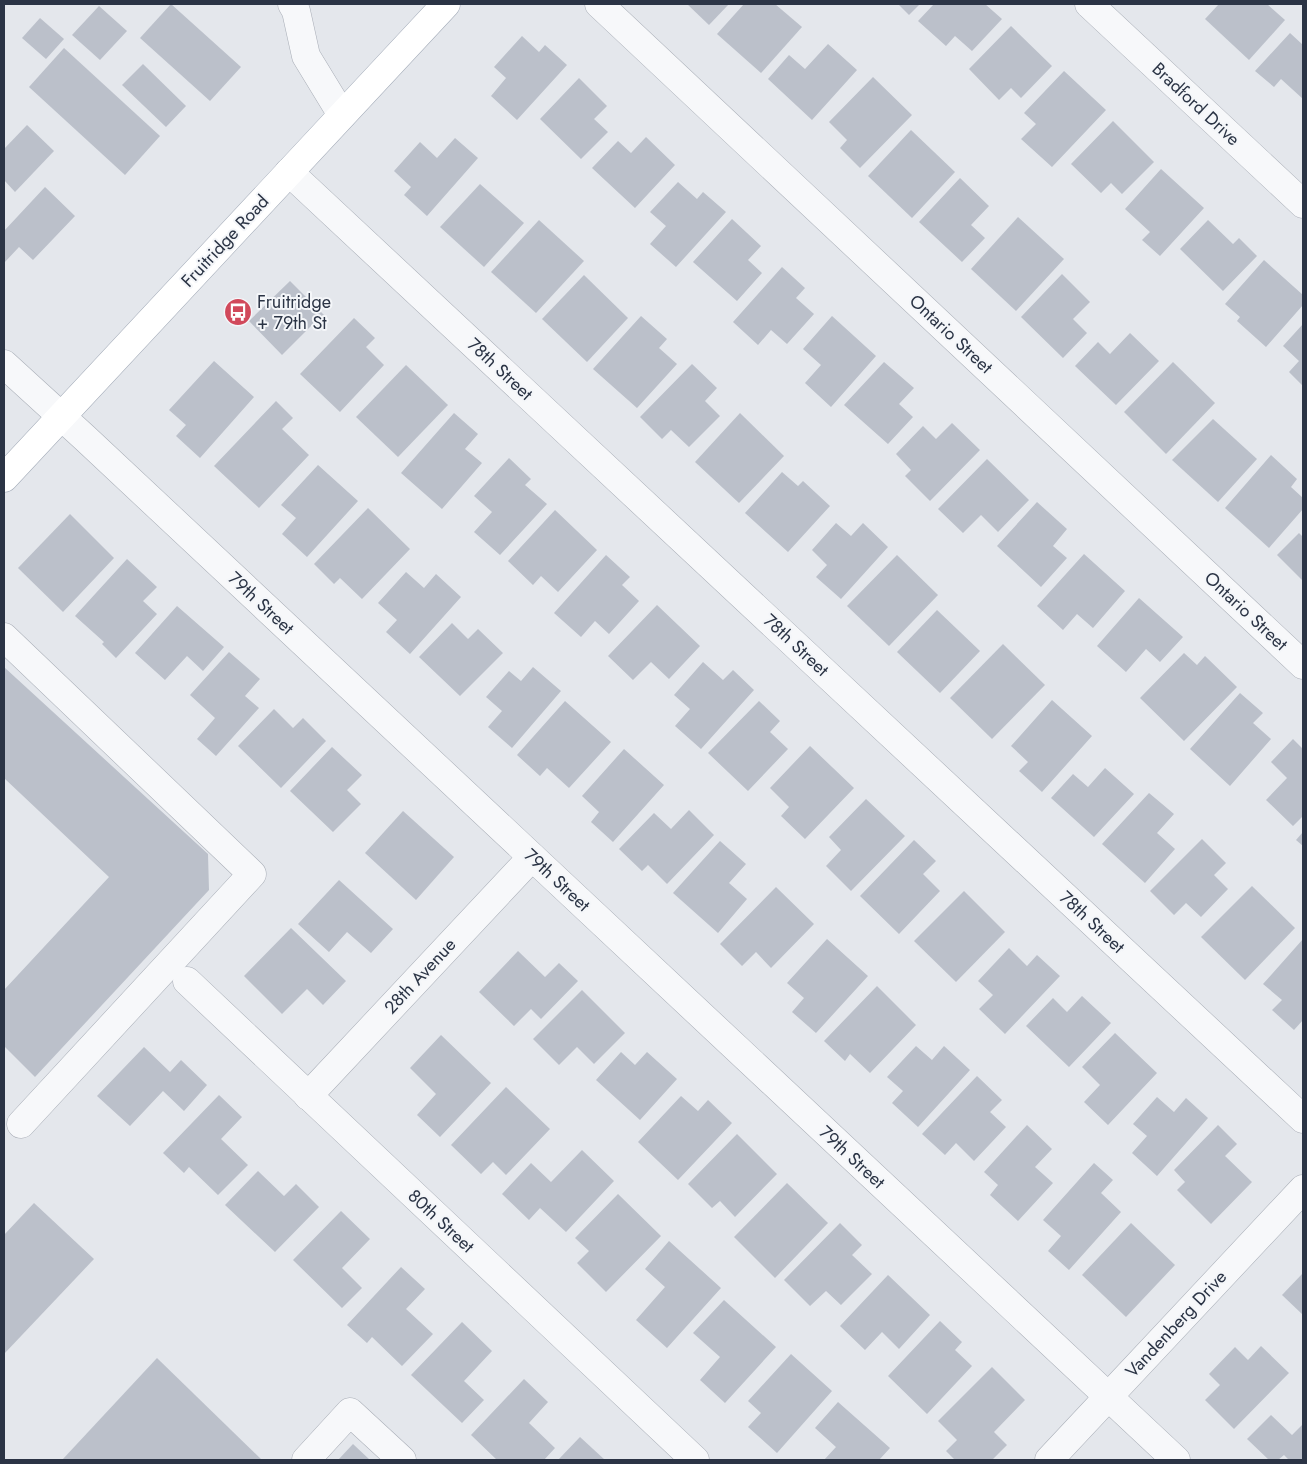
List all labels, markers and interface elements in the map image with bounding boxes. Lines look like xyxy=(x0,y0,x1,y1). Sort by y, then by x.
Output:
street label: Bradford Drive xyxy=(1146,56,1246,152)
street label: Fruitridge Road xyxy=(175,189,275,293)
street label: Ontario Street xyxy=(903,288,999,380)
place label: Fruitridge + 79th St xyxy=(257,289,331,336)
bus stop icon: Fruitridge + 79th St xyxy=(223,297,253,327)
street label: 78th Street xyxy=(461,332,539,407)
street label: Ontario Street xyxy=(1198,565,1294,657)
street label: 79th Street xyxy=(222,566,300,641)
street label: 78th Street xyxy=(757,608,835,683)
street label: 79th Street xyxy=(518,843,596,918)
street label: 78th Street xyxy=(1053,885,1131,960)
street label: 28th Avenue xyxy=(378,932,462,1020)
street label: 79th Street xyxy=(813,1120,891,1195)
street label: 80th Street xyxy=(402,1183,481,1259)
street label: Vandenberg Drive xyxy=(1119,1265,1233,1383)

